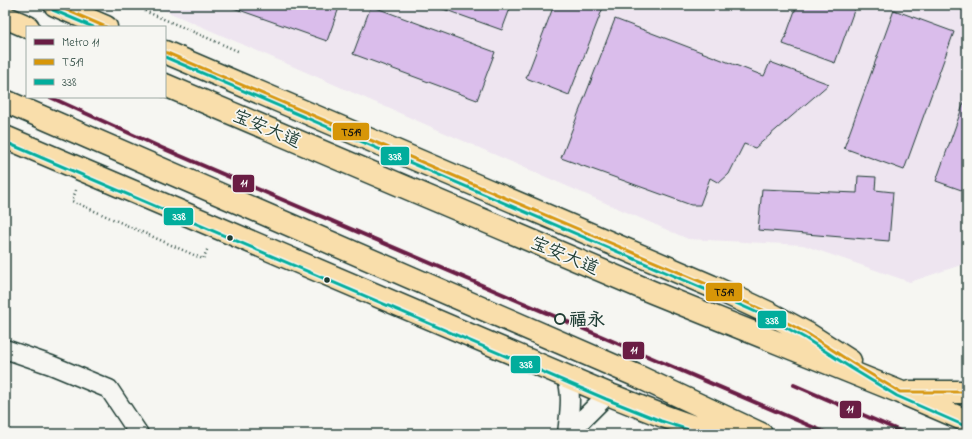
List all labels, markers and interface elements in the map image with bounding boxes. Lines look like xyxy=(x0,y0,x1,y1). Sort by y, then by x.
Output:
legend xyxy=(26,26,166,98)
text: Metro 11 xyxy=(62,34,99,52)
text: T519 xyxy=(62,54,84,72)
text: 338 xyxy=(62,74,77,92)
street label: 宝安大道 xyxy=(228,104,304,156)
line badge: T519 xyxy=(332,122,370,141)
text: T519 xyxy=(341,125,361,141)
line badge: 338 xyxy=(380,146,410,166)
text: 338 xyxy=(387,149,402,165)
line badge: 11 xyxy=(232,174,255,193)
text: 11 xyxy=(241,176,248,192)
line badge: 338 xyxy=(163,207,194,226)
text: 338 xyxy=(171,209,186,225)
street label: 宝安大道 xyxy=(526,231,602,283)
unlabelled marker xyxy=(225,233,235,243)
unlabelled marker xyxy=(322,275,332,285)
line badge: T519 xyxy=(705,282,743,302)
text: T519 xyxy=(714,285,734,301)
place label: 福永 xyxy=(569,308,605,334)
line badge: 338 xyxy=(757,310,787,329)
marker: 福永 xyxy=(554,313,566,325)
text: 338 xyxy=(764,313,779,329)
line badge: 11 xyxy=(622,341,645,360)
text: 11 xyxy=(631,343,638,359)
line badge: 338 xyxy=(510,355,541,374)
text: 338 xyxy=(518,357,533,373)
line badge: 11 xyxy=(839,400,862,419)
text: 11 xyxy=(847,402,854,418)

